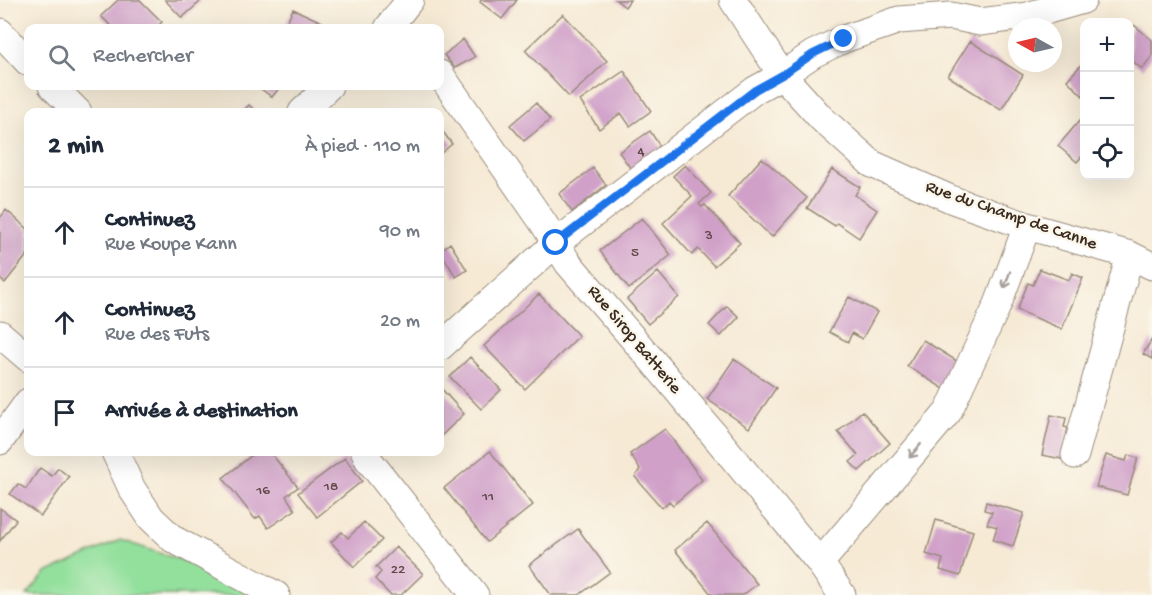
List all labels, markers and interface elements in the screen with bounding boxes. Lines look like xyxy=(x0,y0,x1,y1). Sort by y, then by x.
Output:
north arrow xyxy=(1008,18,1062,72)
map controls xyxy=(1080,18,1134,180)
button: + xyxy=(1080,18,1134,72)
search box xyxy=(24,24,444,90)
route end xyxy=(830,25,856,51)
icon: search xyxy=(45,41,78,74)
text: Rechercher xyxy=(93,44,193,70)
button: − xyxy=(1080,72,1134,126)
button: locate xyxy=(1080,126,1134,180)
text: 2 min xyxy=(48,132,103,163)
text: À pied · 110 m xyxy=(305,136,420,159)
house number: 4 xyxy=(637,143,645,161)
street label: Rue du Champ de Canne xyxy=(922,177,1100,255)
text: Continuez xyxy=(105,208,194,234)
icon: ahead xyxy=(48,216,81,249)
text: 90 m xyxy=(380,221,420,244)
house number: 3 xyxy=(704,227,713,245)
route start xyxy=(542,229,568,255)
text: Rue Koupe Kann xyxy=(105,234,237,257)
house number: 5 xyxy=(631,244,639,262)
one-way arrow xyxy=(1001,271,1012,289)
street label: Rue Sirop Batterie xyxy=(582,281,686,399)
text: Continuez xyxy=(105,298,194,324)
icon: ahead xyxy=(48,306,81,339)
text: 20 m xyxy=(380,311,420,334)
text: Rue des Futs xyxy=(105,324,209,347)
icon: arrive xyxy=(48,396,81,429)
text: Arrivée à destination xyxy=(105,399,298,425)
one-way arrow xyxy=(908,443,922,458)
house number: 18 xyxy=(323,478,338,496)
house number: 16 xyxy=(255,482,270,500)
house number: 11 xyxy=(481,488,494,506)
house number: 22 xyxy=(391,561,405,579)

